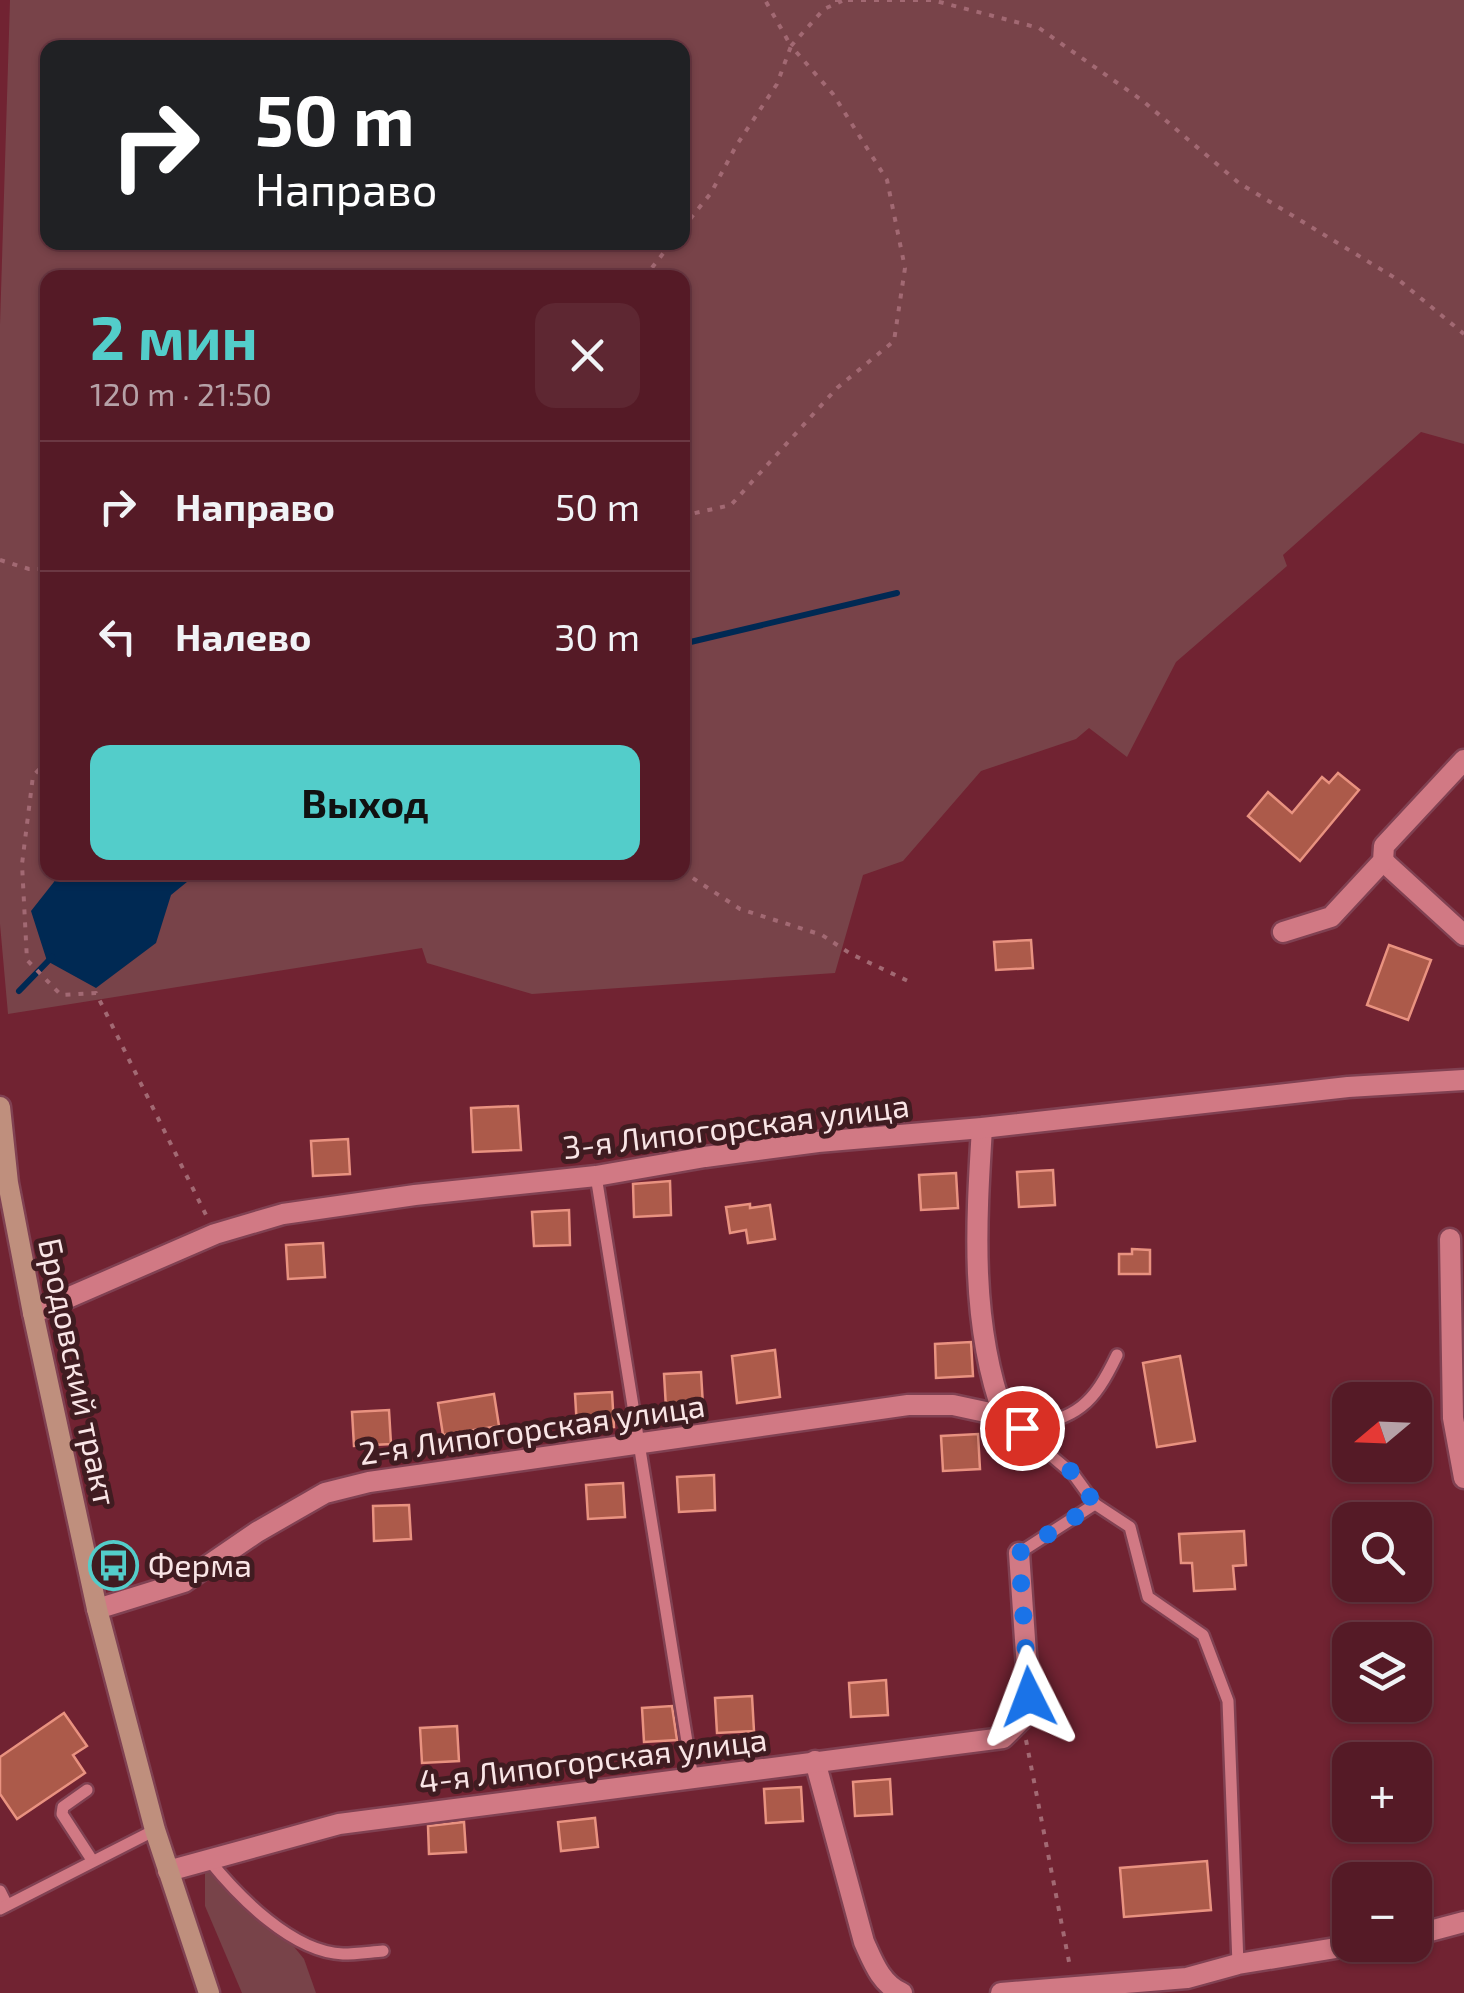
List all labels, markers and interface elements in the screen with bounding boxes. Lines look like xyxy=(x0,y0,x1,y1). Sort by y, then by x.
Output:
text: 50 m xyxy=(255,76,415,160)
icon: right xyxy=(90,80,220,210)
text: Направо xyxy=(255,161,437,215)
text: 2 мин xyxy=(90,300,258,372)
button: close xyxy=(535,303,640,408)
text: 120 m · 21:50 xyxy=(90,374,272,412)
icon: right xyxy=(90,479,145,534)
text: Направо xyxy=(175,483,335,529)
text: 50 m xyxy=(555,483,640,529)
icon: left xyxy=(90,609,145,664)
text: Налево xyxy=(175,613,311,659)
text: 30 m xyxy=(554,613,640,659)
button: Выход xyxy=(90,745,640,860)
street label: 3-я Липогорская улица xyxy=(560,1085,911,1166)
street label: Бродовский тракт xyxy=(32,1234,126,1509)
north arrow xyxy=(1332,1382,1432,1482)
map controls xyxy=(1332,1382,1432,1962)
street label: 2-я Липогорская улица xyxy=(356,1385,707,1472)
pin xyxy=(980,1386,1065,1471)
icon: arrive xyxy=(995,1401,1050,1456)
button: search xyxy=(1332,1502,1432,1602)
bus stop icon: Ферма xyxy=(87,1540,139,1592)
place label: Ферма xyxy=(148,1545,252,1583)
button: layers xyxy=(1332,1622,1432,1722)
position arrow xyxy=(977,1645,1081,1749)
street label: 4-я Липогорская улица xyxy=(416,1719,769,1800)
button: + xyxy=(1332,1742,1432,1842)
button: − xyxy=(1332,1862,1432,1962)

